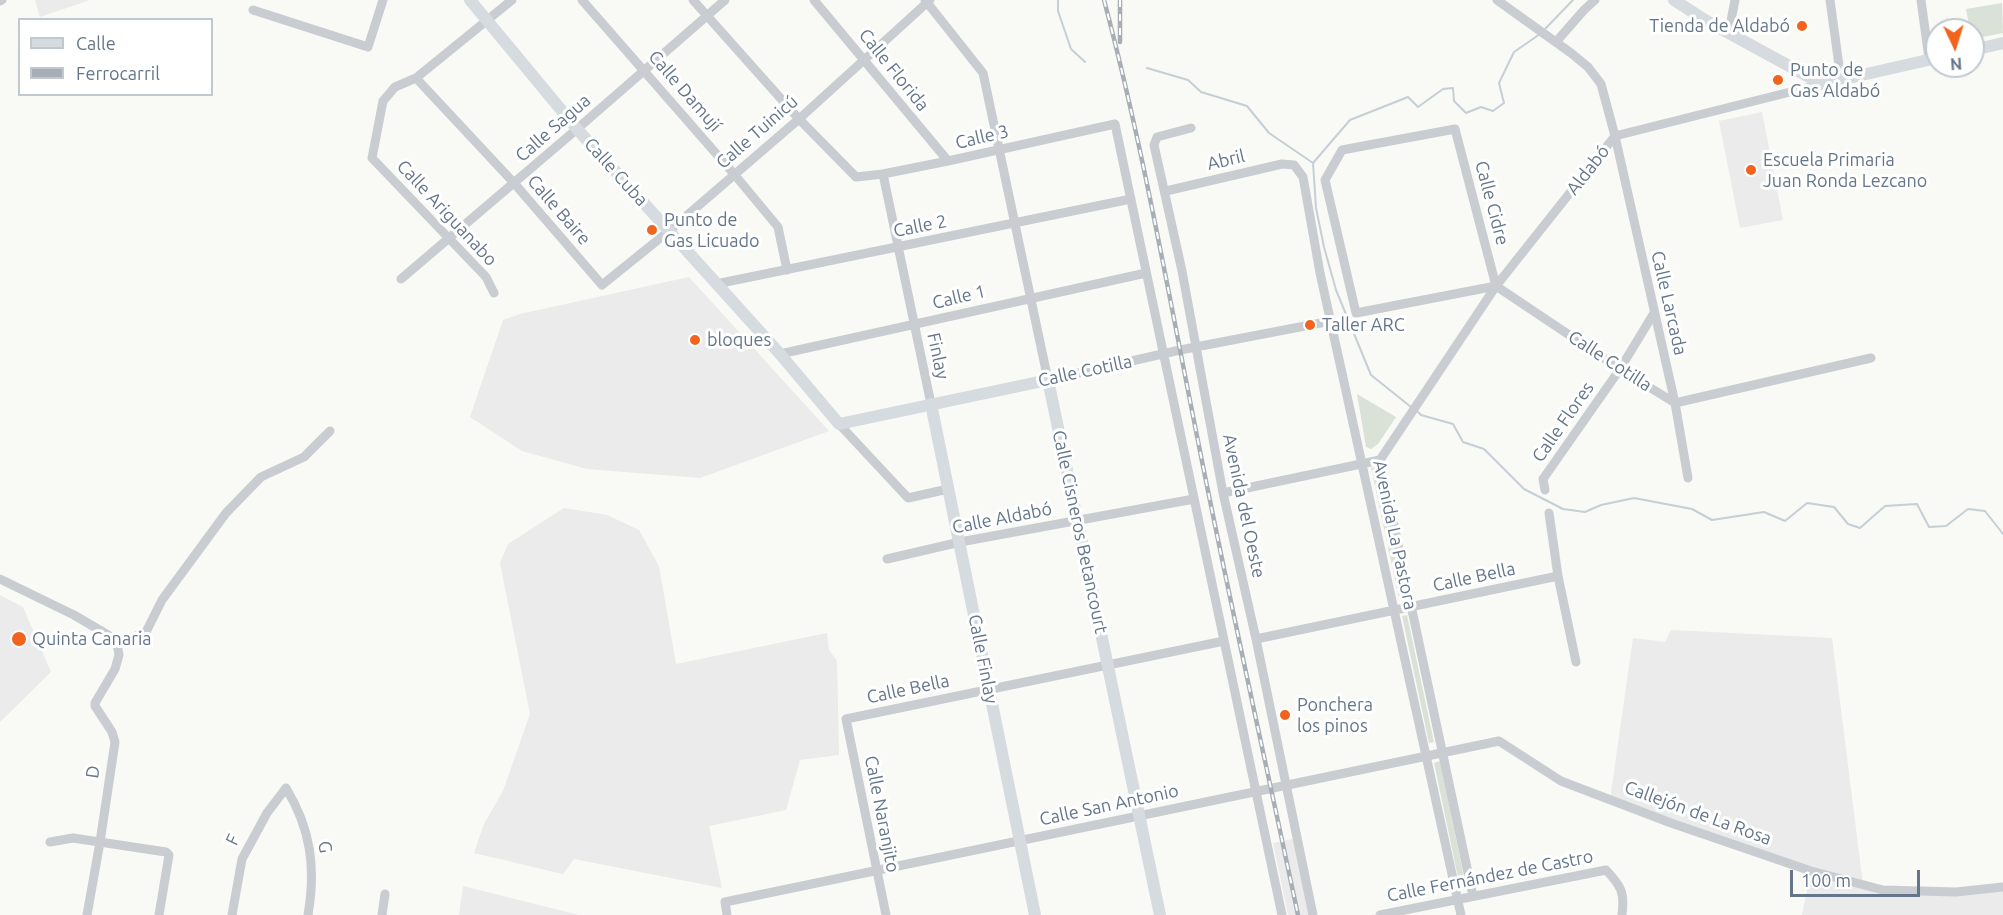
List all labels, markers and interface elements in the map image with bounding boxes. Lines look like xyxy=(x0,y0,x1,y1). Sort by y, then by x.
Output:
place label: Tienda de Aldabó xyxy=(1649,15,1790,37)
legend xyxy=(18,18,213,96)
north arrow xyxy=(1925,18,1985,78)
marker: Tienda de Aldabó xyxy=(1795,19,1809,33)
street label: Calle Florida xyxy=(854,25,934,115)
text: Calle xyxy=(76,33,116,53)
street label: Calle Damují xyxy=(644,46,726,136)
text: N xyxy=(1950,55,1963,73)
place label: Punto de Gas Aldabó xyxy=(1790,59,1880,101)
text: Ferrocarril xyxy=(76,63,160,83)
marker: Punto de Gas Aldabó xyxy=(1771,73,1785,87)
street label: Calle Sagua xyxy=(511,90,595,166)
street label: Calle Tuinicú xyxy=(712,91,802,173)
street label: Calle 3 xyxy=(953,120,1011,154)
street label: Calle Cuba xyxy=(580,133,652,211)
street label: Aldabó xyxy=(1562,141,1614,199)
street label: Abril xyxy=(1205,145,1247,175)
place label: Escuela Primaria Juan Ronda Lezcano xyxy=(1763,149,1927,192)
street label: Calle Ariguanabo xyxy=(392,155,502,271)
street label: Calle Cidre xyxy=(1470,158,1514,248)
marker: Escuela Primaria Juan Ronda Lezcano xyxy=(1744,163,1758,177)
street label: Calle Baire xyxy=(523,171,595,249)
place label: Punto de Gas Licuado xyxy=(664,209,760,252)
street label: Calle 2 xyxy=(891,210,949,242)
marker: Punto de Gas Licuado xyxy=(645,223,659,237)
street label: Calle Larcada xyxy=(1647,249,1691,357)
street label: Calle 1 xyxy=(930,280,988,314)
place label: Taller ARC xyxy=(1322,314,1405,336)
marker: Taller ARC xyxy=(1303,318,1317,332)
street label: Calle Cotilla xyxy=(1564,326,1656,396)
place label: bloques xyxy=(707,329,771,351)
street label: Finlay xyxy=(923,331,953,381)
marker: bloques xyxy=(688,333,702,347)
street label: Calle Cotilla xyxy=(1036,351,1134,391)
street label: Calle Flores xyxy=(1527,378,1599,466)
street label: Calle Cisneros Betancourt xyxy=(1048,428,1112,636)
street label: Avenida del Oeste xyxy=(1218,432,1270,580)
street label: Avenida La Pastora xyxy=(1369,458,1421,612)
street label: Calle Aldabó xyxy=(950,498,1054,538)
street label: Calle Bella xyxy=(1431,558,1517,596)
street label: Calle Finlay xyxy=(964,612,1002,706)
place label: Quinta Canaria xyxy=(32,628,152,650)
marker: Quinta Canaria xyxy=(10,630,28,648)
street label: Calle Bella xyxy=(865,670,951,708)
place label: Ponchera los pinos xyxy=(1297,694,1373,736)
marker: Ponchera los pinos xyxy=(1278,708,1292,722)
street label: Calle Naranjito xyxy=(860,754,904,874)
street label: D xyxy=(81,764,105,780)
street label: Callejón de La Rosa xyxy=(1622,776,1774,850)
street label: Calle San Antonio xyxy=(1037,780,1181,830)
street label: F xyxy=(221,831,245,849)
street label: G xyxy=(313,839,337,855)
street label: Calle Fernández de Castro xyxy=(1385,845,1595,907)
scale bar xyxy=(1793,858,1924,896)
text: 100 m xyxy=(1801,870,1851,890)

